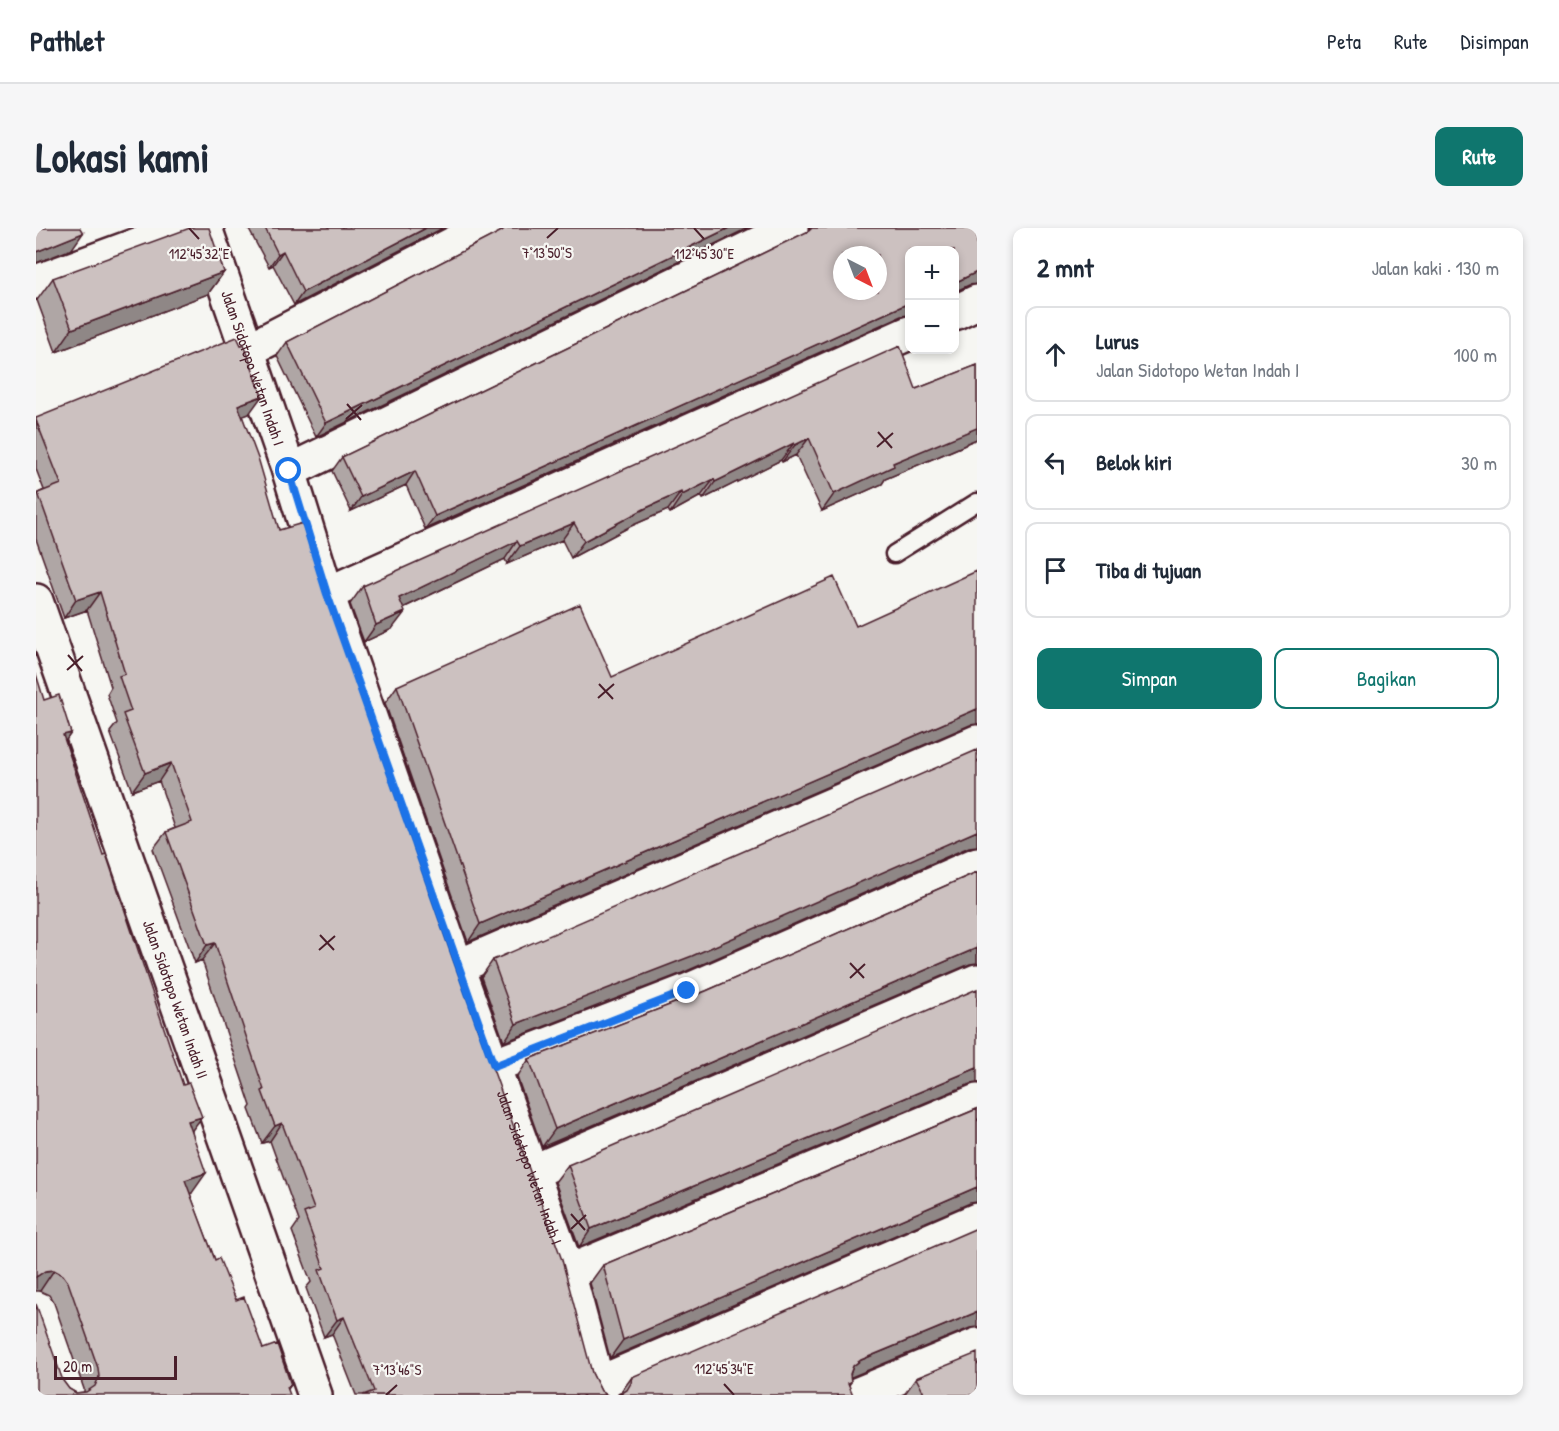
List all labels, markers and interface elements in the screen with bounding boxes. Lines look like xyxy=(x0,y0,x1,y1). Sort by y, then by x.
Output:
text: Pathlet xyxy=(30,22,104,60)
text: Peta xyxy=(1327,27,1361,56)
text: Rute xyxy=(1394,27,1428,56)
text: Disimpan xyxy=(1461,27,1529,56)
button: Rute xyxy=(1435,127,1523,186)
text: Lokasi kami xyxy=(36,128,210,185)
text: 7°13'50"S xyxy=(522,242,572,263)
text: 112°45'32"E xyxy=(169,243,230,264)
text: 112°45'30"E xyxy=(674,243,735,264)
north arrow xyxy=(833,246,887,300)
map controls xyxy=(905,246,959,354)
button: + xyxy=(905,246,959,300)
text: 2 mnt xyxy=(1037,250,1094,285)
text: Jalan kaki · 130 m xyxy=(1371,254,1499,281)
street label: Jalan Sidotopo Wetan Indah I xyxy=(216,287,290,448)
button: − xyxy=(905,300,959,354)
text: Lurus xyxy=(1096,326,1139,356)
icon: ahead xyxy=(1039,338,1072,371)
text: 100 m xyxy=(1454,341,1497,368)
text: Jalan Sidotopo Wetan Indah I xyxy=(1096,356,1299,383)
icon: left xyxy=(1039,446,1072,479)
text: Belok kiri xyxy=(1096,447,1172,477)
text: 30 m xyxy=(1461,449,1497,476)
route start xyxy=(275,457,301,483)
icon: arrive xyxy=(1039,554,1072,587)
text: Tiba di tujuan xyxy=(1096,555,1201,585)
button: Simpan xyxy=(1037,648,1262,709)
button: Bagikan xyxy=(1274,648,1499,709)
street label: Jalan Sidotopo Wetan Indah II xyxy=(138,917,214,1081)
route end xyxy=(673,977,699,1003)
street label: Jalan Sidotopo Wetan Indah I xyxy=(492,1087,568,1248)
scale bar xyxy=(54,1353,177,1380)
text: 20 m xyxy=(63,1355,92,1377)
text: 112°45'34"E xyxy=(694,1358,754,1379)
text: 7°13'46"S xyxy=(373,1359,421,1380)

